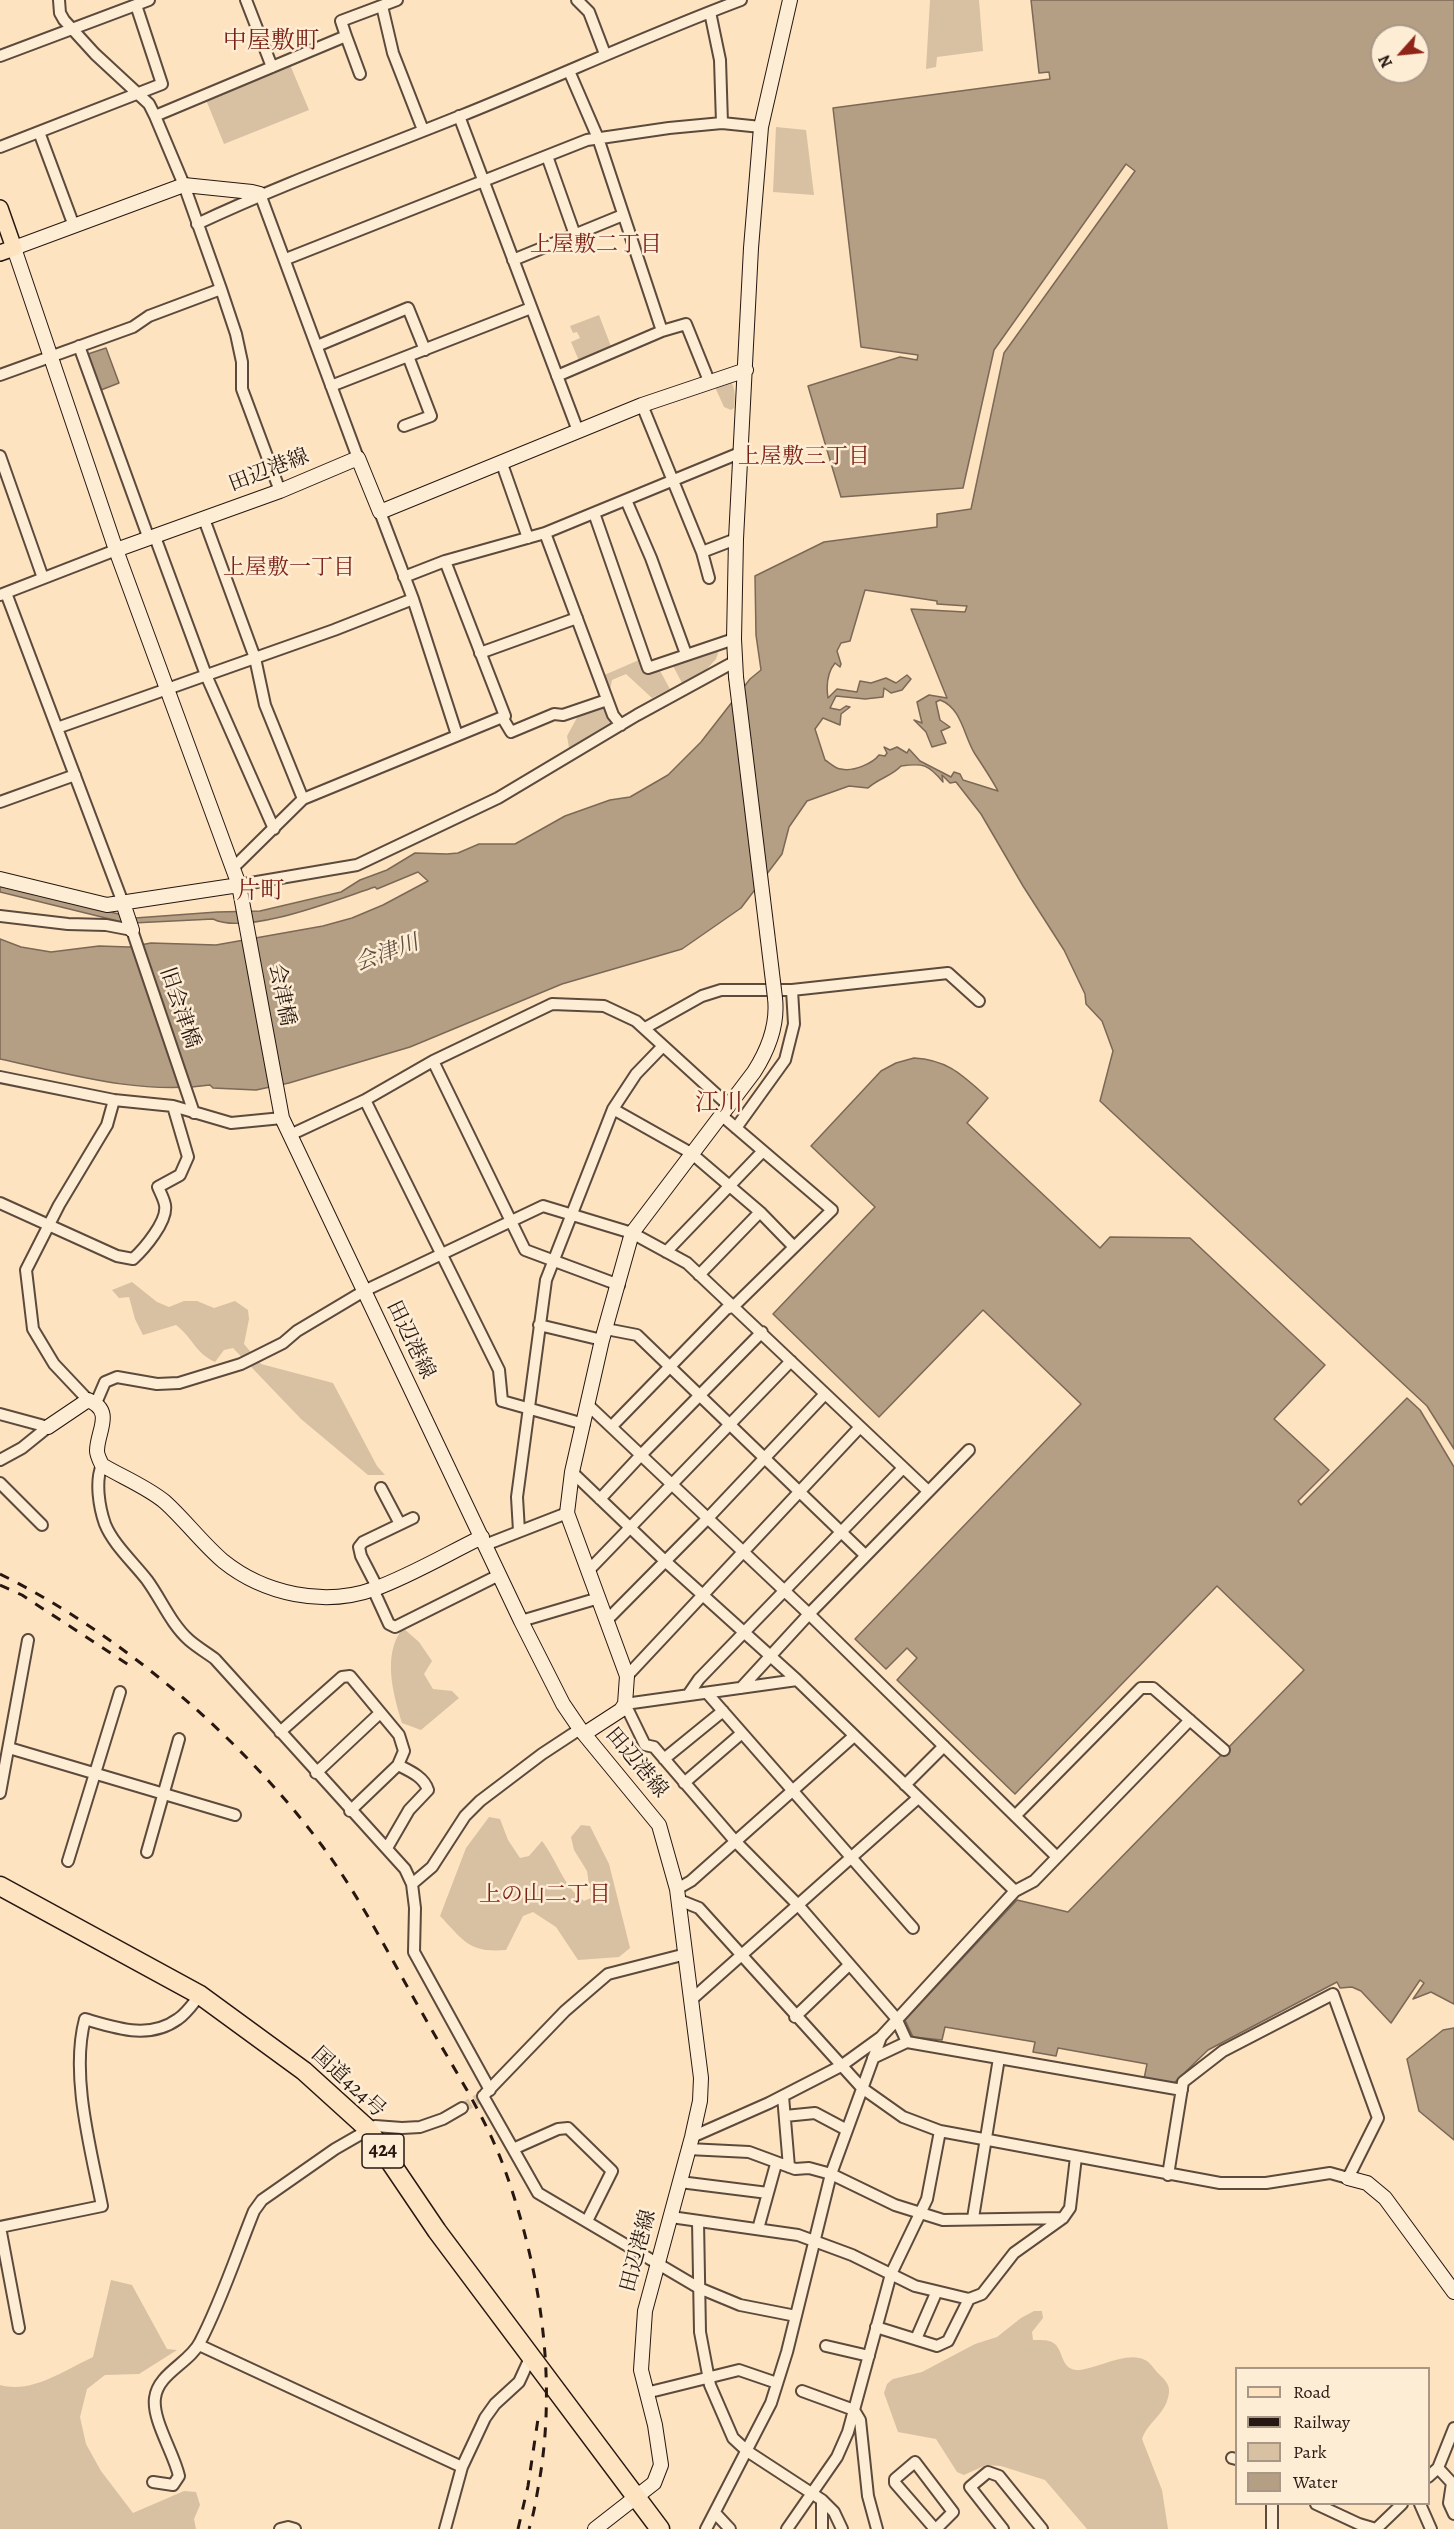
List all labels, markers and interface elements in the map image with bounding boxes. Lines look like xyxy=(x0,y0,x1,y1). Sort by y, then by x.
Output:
north arrow xyxy=(1370,24,1430,84)
district label: 中屋敷町 xyxy=(223,28,319,56)
text: N xyxy=(1373,51,1398,71)
district label: 上屋敷二丁目 xyxy=(530,233,662,259)
street label: 田辺港線 xyxy=(225,444,313,498)
district label: 上屋敷三丁目 xyxy=(738,445,870,471)
district label: 上屋敷一丁目 xyxy=(223,556,355,582)
district label: 片町 xyxy=(236,878,284,906)
water label: 会津川 xyxy=(351,930,423,978)
street label: 会津橋 xyxy=(263,962,299,1028)
street label: 旧会津橋 xyxy=(153,964,205,1052)
district label: 江川 xyxy=(695,1090,743,1118)
street label: 田辺港線 xyxy=(380,1297,440,1383)
street label: 田辺港線 xyxy=(599,1723,673,1803)
district label: 上の山二丁目 xyxy=(479,1883,611,1909)
street label: 国道424号 xyxy=(306,2042,390,2124)
road number: 424 xyxy=(362,2134,404,2168)
street label: 田辺港線 xyxy=(616,2207,662,2295)
legend xyxy=(1235,2367,1430,2505)
text: Road xyxy=(1293,2380,1330,2404)
text: Railway xyxy=(1293,2410,1350,2434)
text: Park xyxy=(1293,2440,1327,2464)
text: Water xyxy=(1293,2470,1338,2494)

